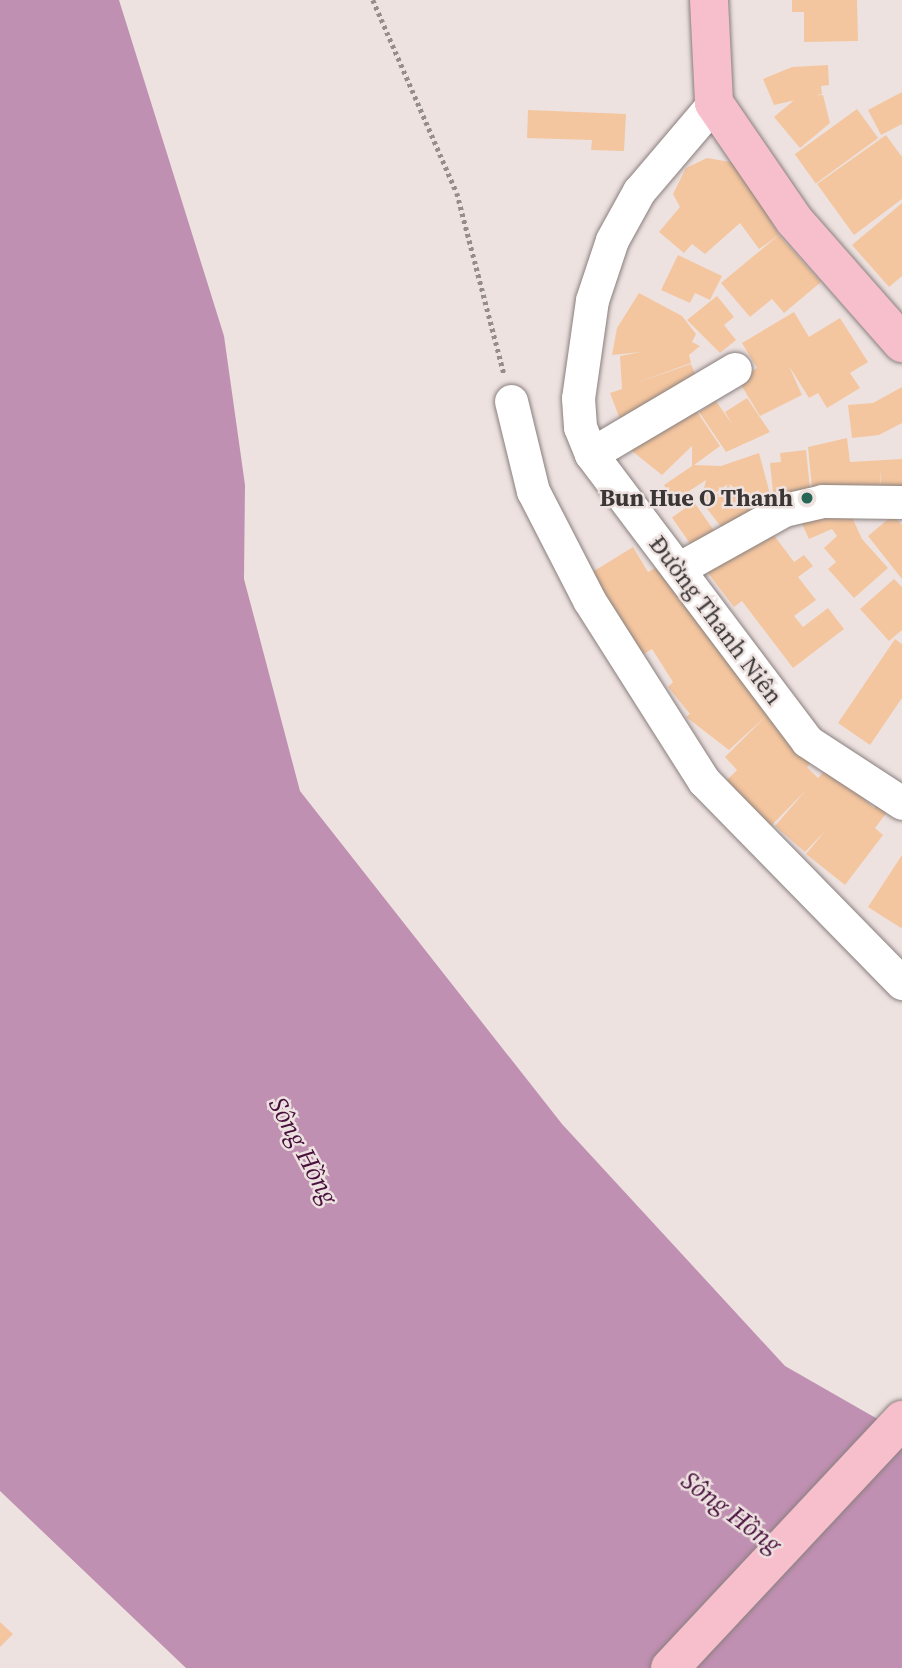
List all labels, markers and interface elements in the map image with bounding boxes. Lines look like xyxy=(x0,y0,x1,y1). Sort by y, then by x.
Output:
place label: Bun Hue O Thanh xyxy=(599,484,793,512)
marker: Bun Hue O Thanh xyxy=(799,490,815,506)
street label: Đường Thanh Niên xyxy=(643,530,789,710)
water label: Sông Hồng xyxy=(262,1092,344,1210)
water label: Sông Hồng xyxy=(675,1465,787,1561)

